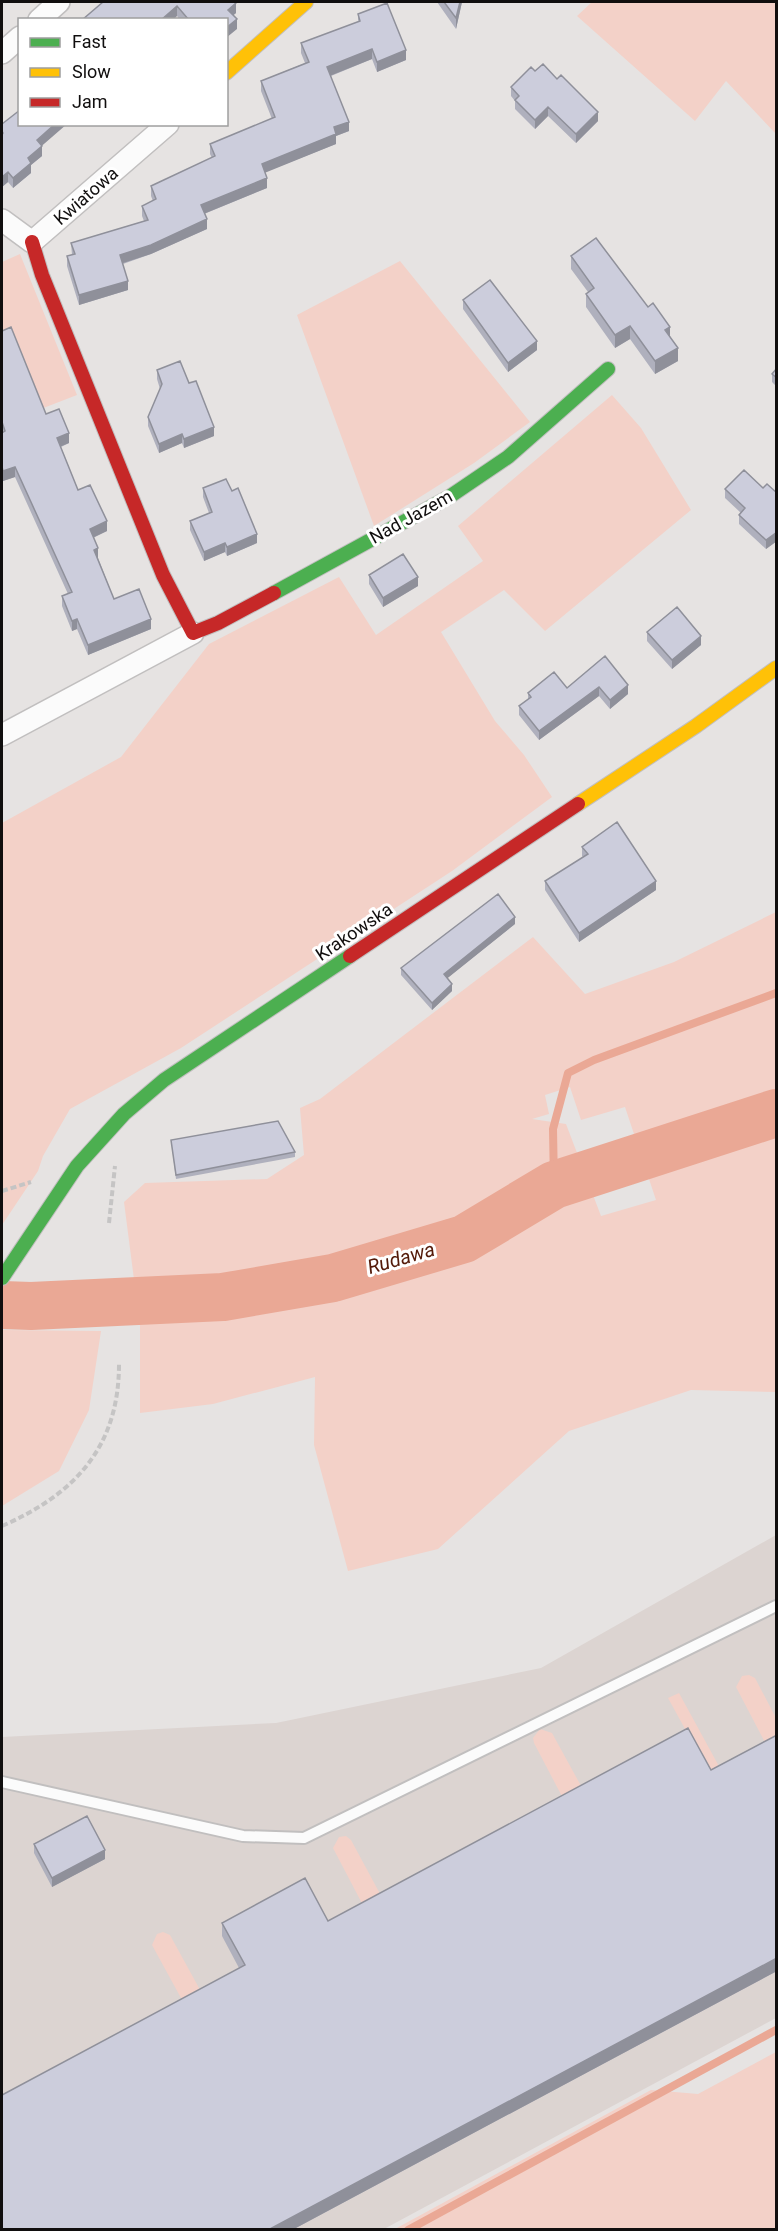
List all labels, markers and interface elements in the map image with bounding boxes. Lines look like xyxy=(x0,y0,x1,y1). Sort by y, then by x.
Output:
legend xyxy=(18,18,228,126)
text: Fast xyxy=(72,31,107,52)
text: Slow xyxy=(72,61,111,82)
text: Jam xyxy=(72,91,108,112)
street label: Kwiatowa xyxy=(49,162,122,229)
street label: Nad Jazem xyxy=(366,485,456,548)
street label: Krakowska xyxy=(311,898,396,965)
water label: Rudawa xyxy=(364,1237,438,1279)

